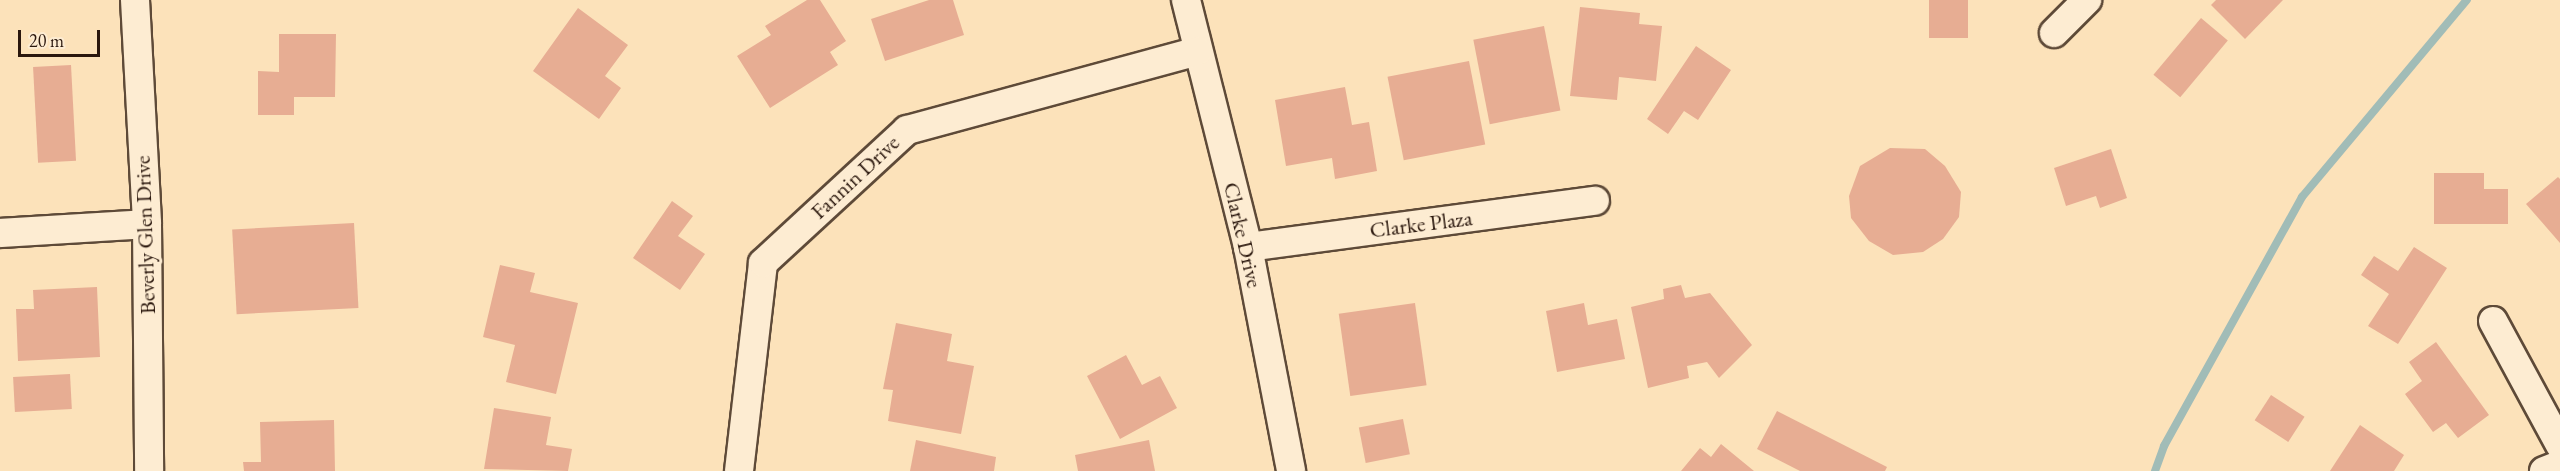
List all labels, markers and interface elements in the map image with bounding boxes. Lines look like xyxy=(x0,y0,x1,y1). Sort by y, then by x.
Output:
scale bar xyxy=(21,18,104,56)
text: 20 m xyxy=(29,29,64,52)
street label: Fannin Drive xyxy=(805,129,905,225)
street label: Beverly Glen Drive xyxy=(129,155,161,315)
street label: Clarke Drive xyxy=(1218,180,1268,290)
street label: Clarke Plaza xyxy=(1368,205,1474,243)

